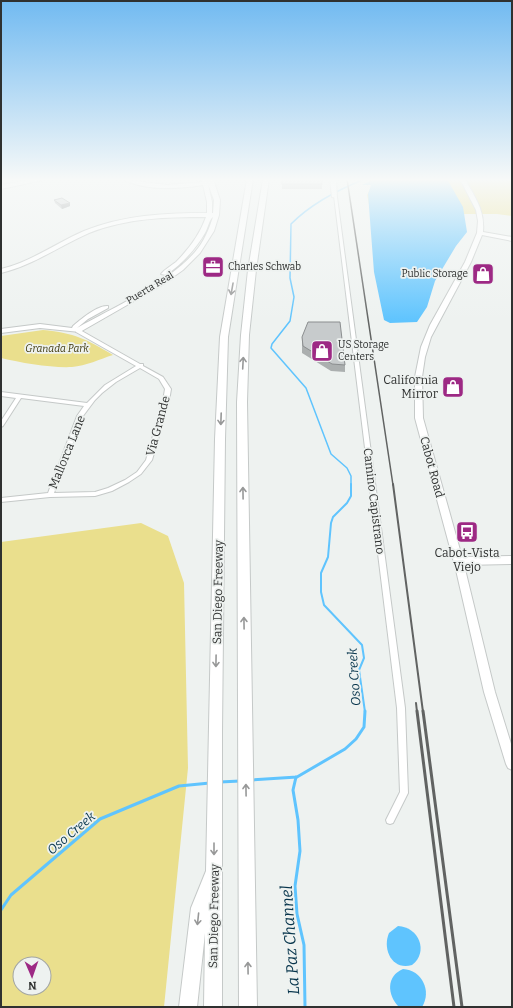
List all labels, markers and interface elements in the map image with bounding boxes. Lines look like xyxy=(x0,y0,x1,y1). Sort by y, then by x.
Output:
office icon: Charles Schwab xyxy=(200,254,226,280)
place label: Charles Schwab xyxy=(228,261,301,273)
shop icon: Public Storage xyxy=(470,261,496,287)
place label: Public Storage xyxy=(402,268,468,280)
street label: Puerta Real xyxy=(124,269,176,307)
one-way arrow xyxy=(228,282,236,295)
shop icon: US Storage Centers xyxy=(309,338,335,364)
place label: US Storage Centers xyxy=(338,339,389,363)
park label: Granada Park xyxy=(25,343,89,355)
one-way arrow xyxy=(240,357,247,370)
place label: California Mirror xyxy=(383,373,439,401)
shop icon: California Mirror xyxy=(440,374,466,400)
street label: Via Grande xyxy=(143,394,173,458)
one-way arrow xyxy=(217,412,225,425)
street label: Mallorca Lane xyxy=(46,413,88,491)
street label: Cabot Road xyxy=(417,435,447,499)
street label: Camino Capistrano xyxy=(361,447,387,555)
one-way arrow xyxy=(239,487,246,500)
bus stop icon: Cabot-Vista Viejo xyxy=(454,519,480,545)
street label: San Diego Freeway xyxy=(210,539,226,644)
place label: Cabot-Vista Viejo xyxy=(435,546,500,574)
one-way arrow xyxy=(240,617,248,630)
water label: Oso Creek xyxy=(344,647,364,707)
one-way arrow xyxy=(213,654,220,667)
one-way arrow xyxy=(242,784,249,797)
water label: Oso Creek xyxy=(44,808,99,857)
one-way arrow xyxy=(210,842,218,855)
street label: San Diego Freeway xyxy=(206,863,222,968)
water label: La Paz Channel xyxy=(277,885,303,995)
one-way arrow xyxy=(194,912,202,925)
north arrow xyxy=(12,956,52,996)
one-way arrow xyxy=(244,962,252,975)
text: N xyxy=(27,979,37,992)

